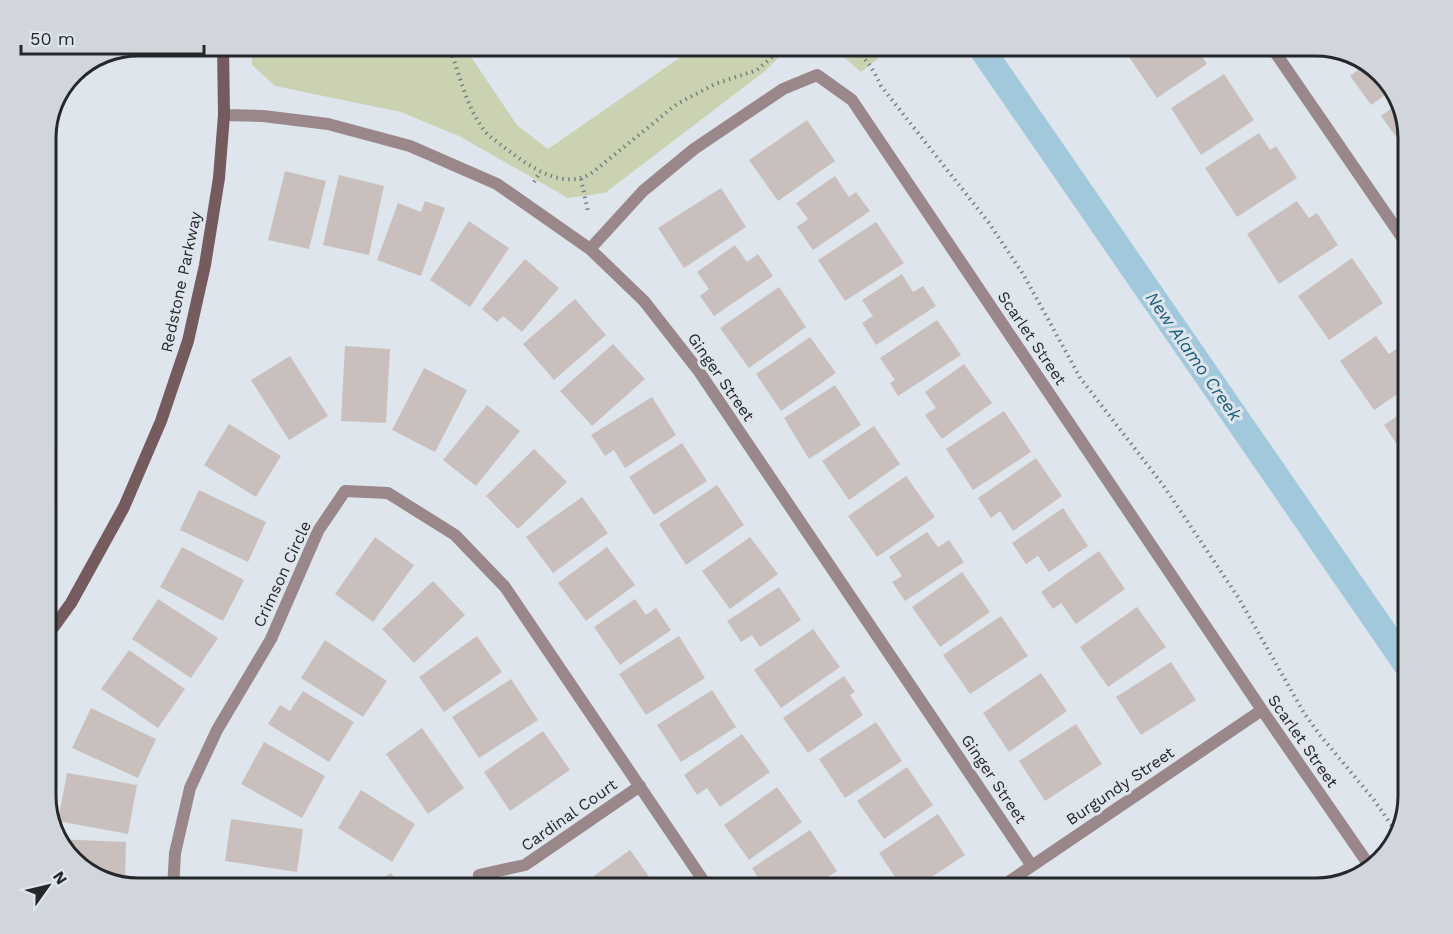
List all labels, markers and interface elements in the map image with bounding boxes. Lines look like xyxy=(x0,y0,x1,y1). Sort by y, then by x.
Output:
scale bar xyxy=(21,18,204,56)
text: 50 m xyxy=(30,28,75,49)
street label: Redstone Parkway xyxy=(157,209,205,354)
street label: Scarlet Street xyxy=(994,287,1071,389)
water label: New Alamo Creek xyxy=(1142,287,1247,426)
street label: Ginger Street xyxy=(684,329,759,425)
street label: Crimson Circle xyxy=(249,518,315,630)
street label: Scarlet Street xyxy=(1264,691,1342,791)
street label: Ginger Street xyxy=(957,731,1031,827)
street label: Burgundy Street xyxy=(1062,743,1178,829)
street label: Cardinal Court xyxy=(517,775,621,855)
north arrow xyxy=(18,856,78,916)
text: N xyxy=(49,868,71,888)

